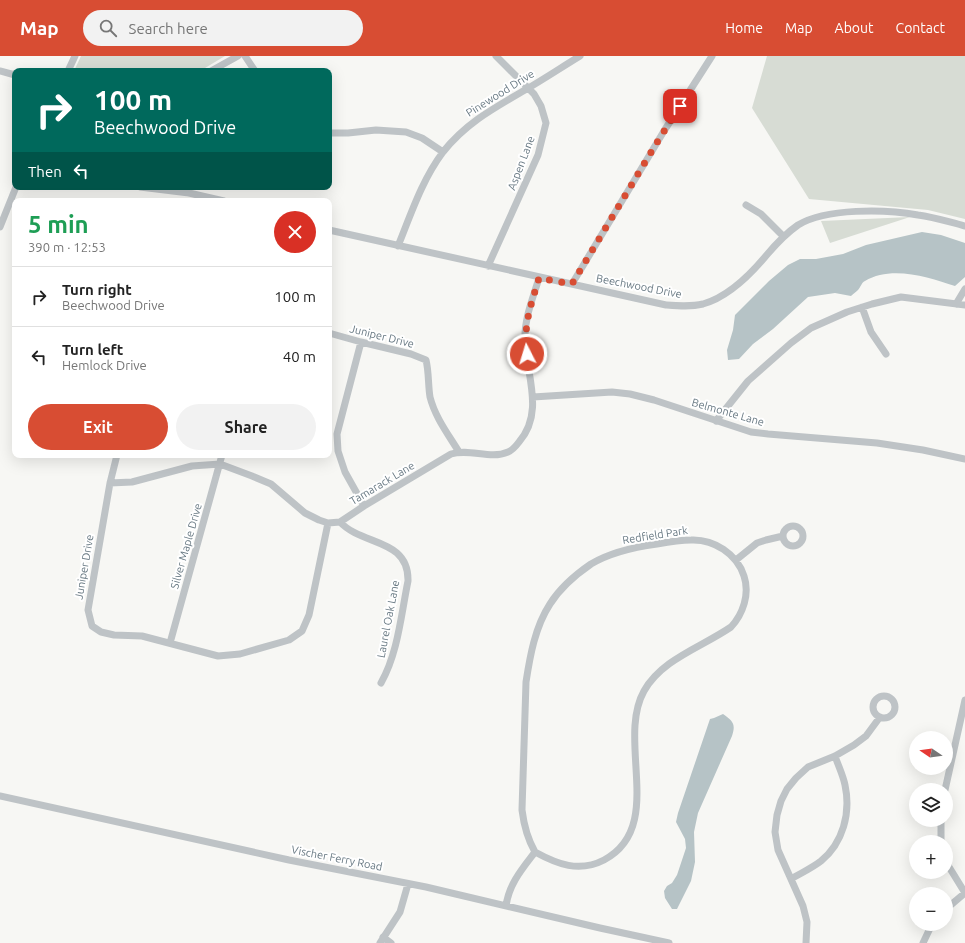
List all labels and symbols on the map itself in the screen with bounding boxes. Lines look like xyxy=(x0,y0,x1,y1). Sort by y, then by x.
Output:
street label: Pinewood Drive xyxy=(464,67,536,119)
pin xyxy=(663,89,697,123)
street label: Aspen Lane xyxy=(505,134,537,192)
street label: Beechwood Drive xyxy=(595,272,683,300)
street label: Juniper Drive xyxy=(349,322,415,350)
position arrow xyxy=(506,333,548,375)
street label: Belmonte Lane xyxy=(690,396,766,428)
street label: Tamarack Lane xyxy=(348,459,416,507)
street label: Silver Maple Drive xyxy=(168,502,204,590)
street label: Redfield Park xyxy=(621,524,689,546)
street label: Juniper Drive xyxy=(72,534,96,600)
street label: Laurel Oak Lane xyxy=(375,579,401,659)
north arrow xyxy=(909,731,953,775)
street label: Vischer Ferry Road xyxy=(290,843,384,873)

